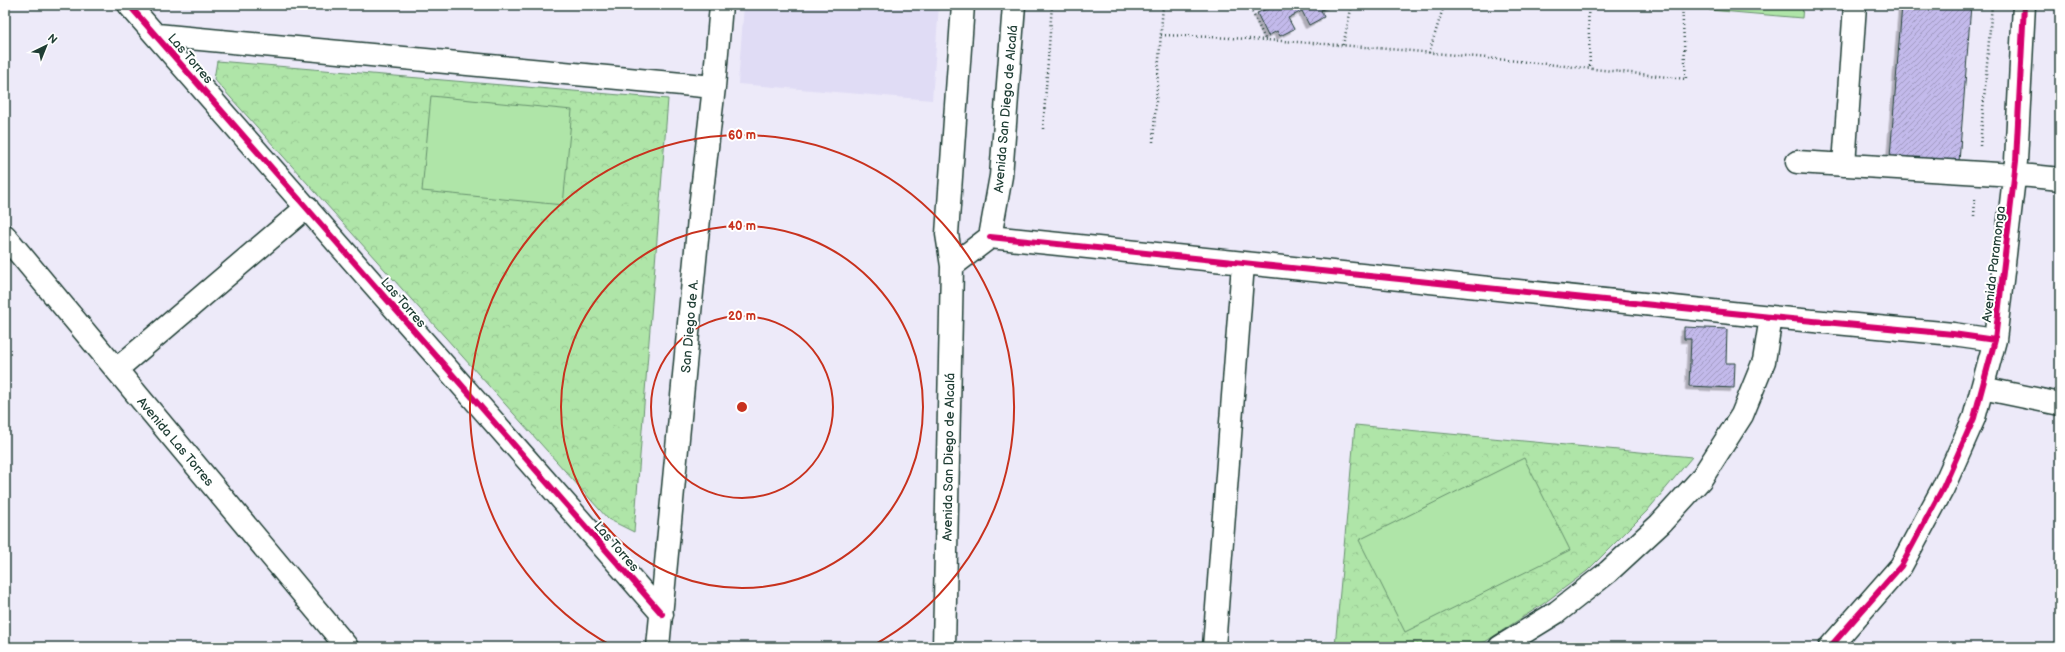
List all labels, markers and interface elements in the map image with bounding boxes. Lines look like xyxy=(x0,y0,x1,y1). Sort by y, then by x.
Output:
street label: Avenida San Diego de Alcalá xyxy=(991,24,1021,194)
north arrow xyxy=(26,26,66,66)
street label: Las Torres xyxy=(164,30,217,87)
text: N xyxy=(45,31,60,47)
text: 60 m xyxy=(728,128,756,143)
street label: Avenida Paramonga xyxy=(1979,205,2009,323)
text: 40 m xyxy=(728,219,756,234)
street label: Las Torres xyxy=(377,274,430,331)
street label: San Diego de A. xyxy=(678,278,702,374)
text: 20 m xyxy=(728,309,756,324)
street label: Avenida San Diego de Alcalá xyxy=(940,373,958,541)
street label: Avenida Las Torres xyxy=(133,394,217,490)
centre of rings xyxy=(735,400,749,414)
street label: Las Torres xyxy=(590,518,643,575)

